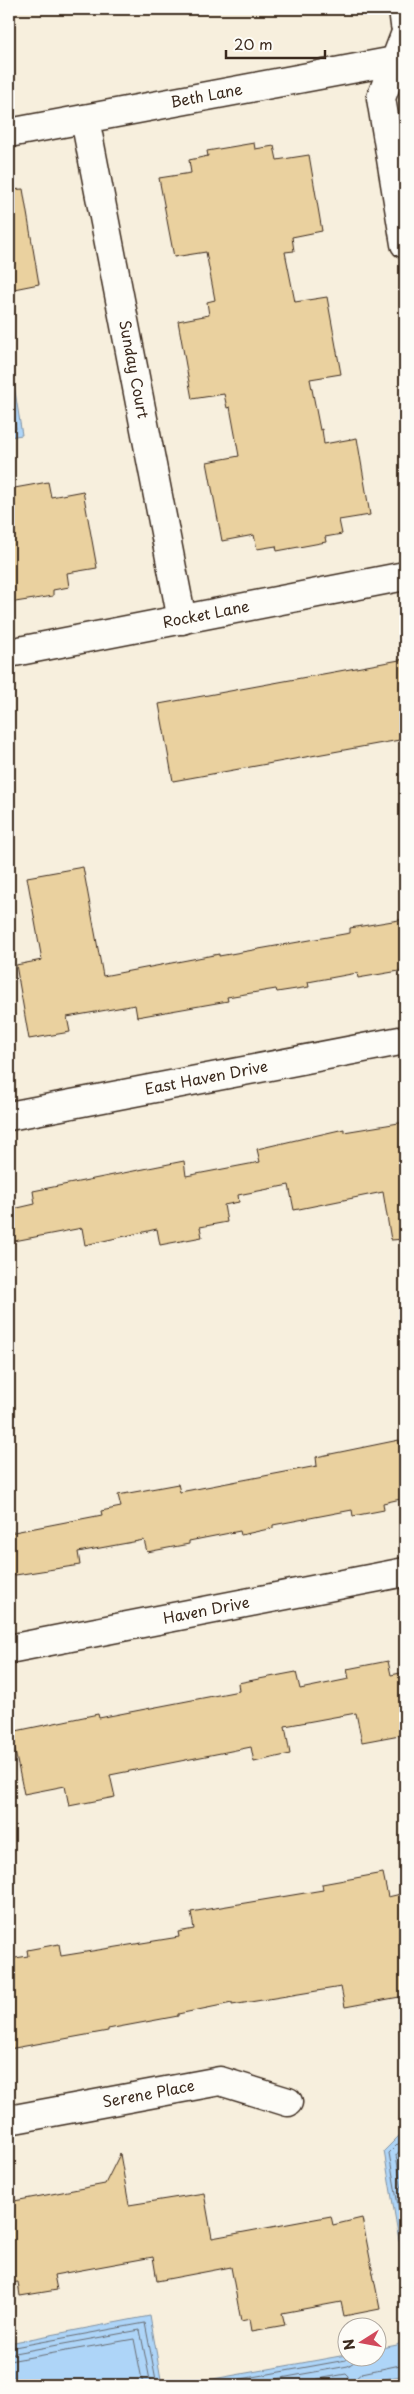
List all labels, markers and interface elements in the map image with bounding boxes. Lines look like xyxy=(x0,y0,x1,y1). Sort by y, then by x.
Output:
scale bar xyxy=(226,28,325,60)
text: 20 m xyxy=(234,32,273,55)
street label: Beth Lane xyxy=(168,77,244,113)
street label: Sunday Court xyxy=(114,318,156,420)
street label: Rocket Lane xyxy=(161,593,251,633)
street label: East Haven Drive xyxy=(143,1054,270,1100)
street label: Haven Drive xyxy=(161,1590,251,1629)
street label: Serene Place xyxy=(100,2073,196,2113)
north arrow xyxy=(336,2316,386,2366)
text: N xyxy=(337,2337,360,2352)

